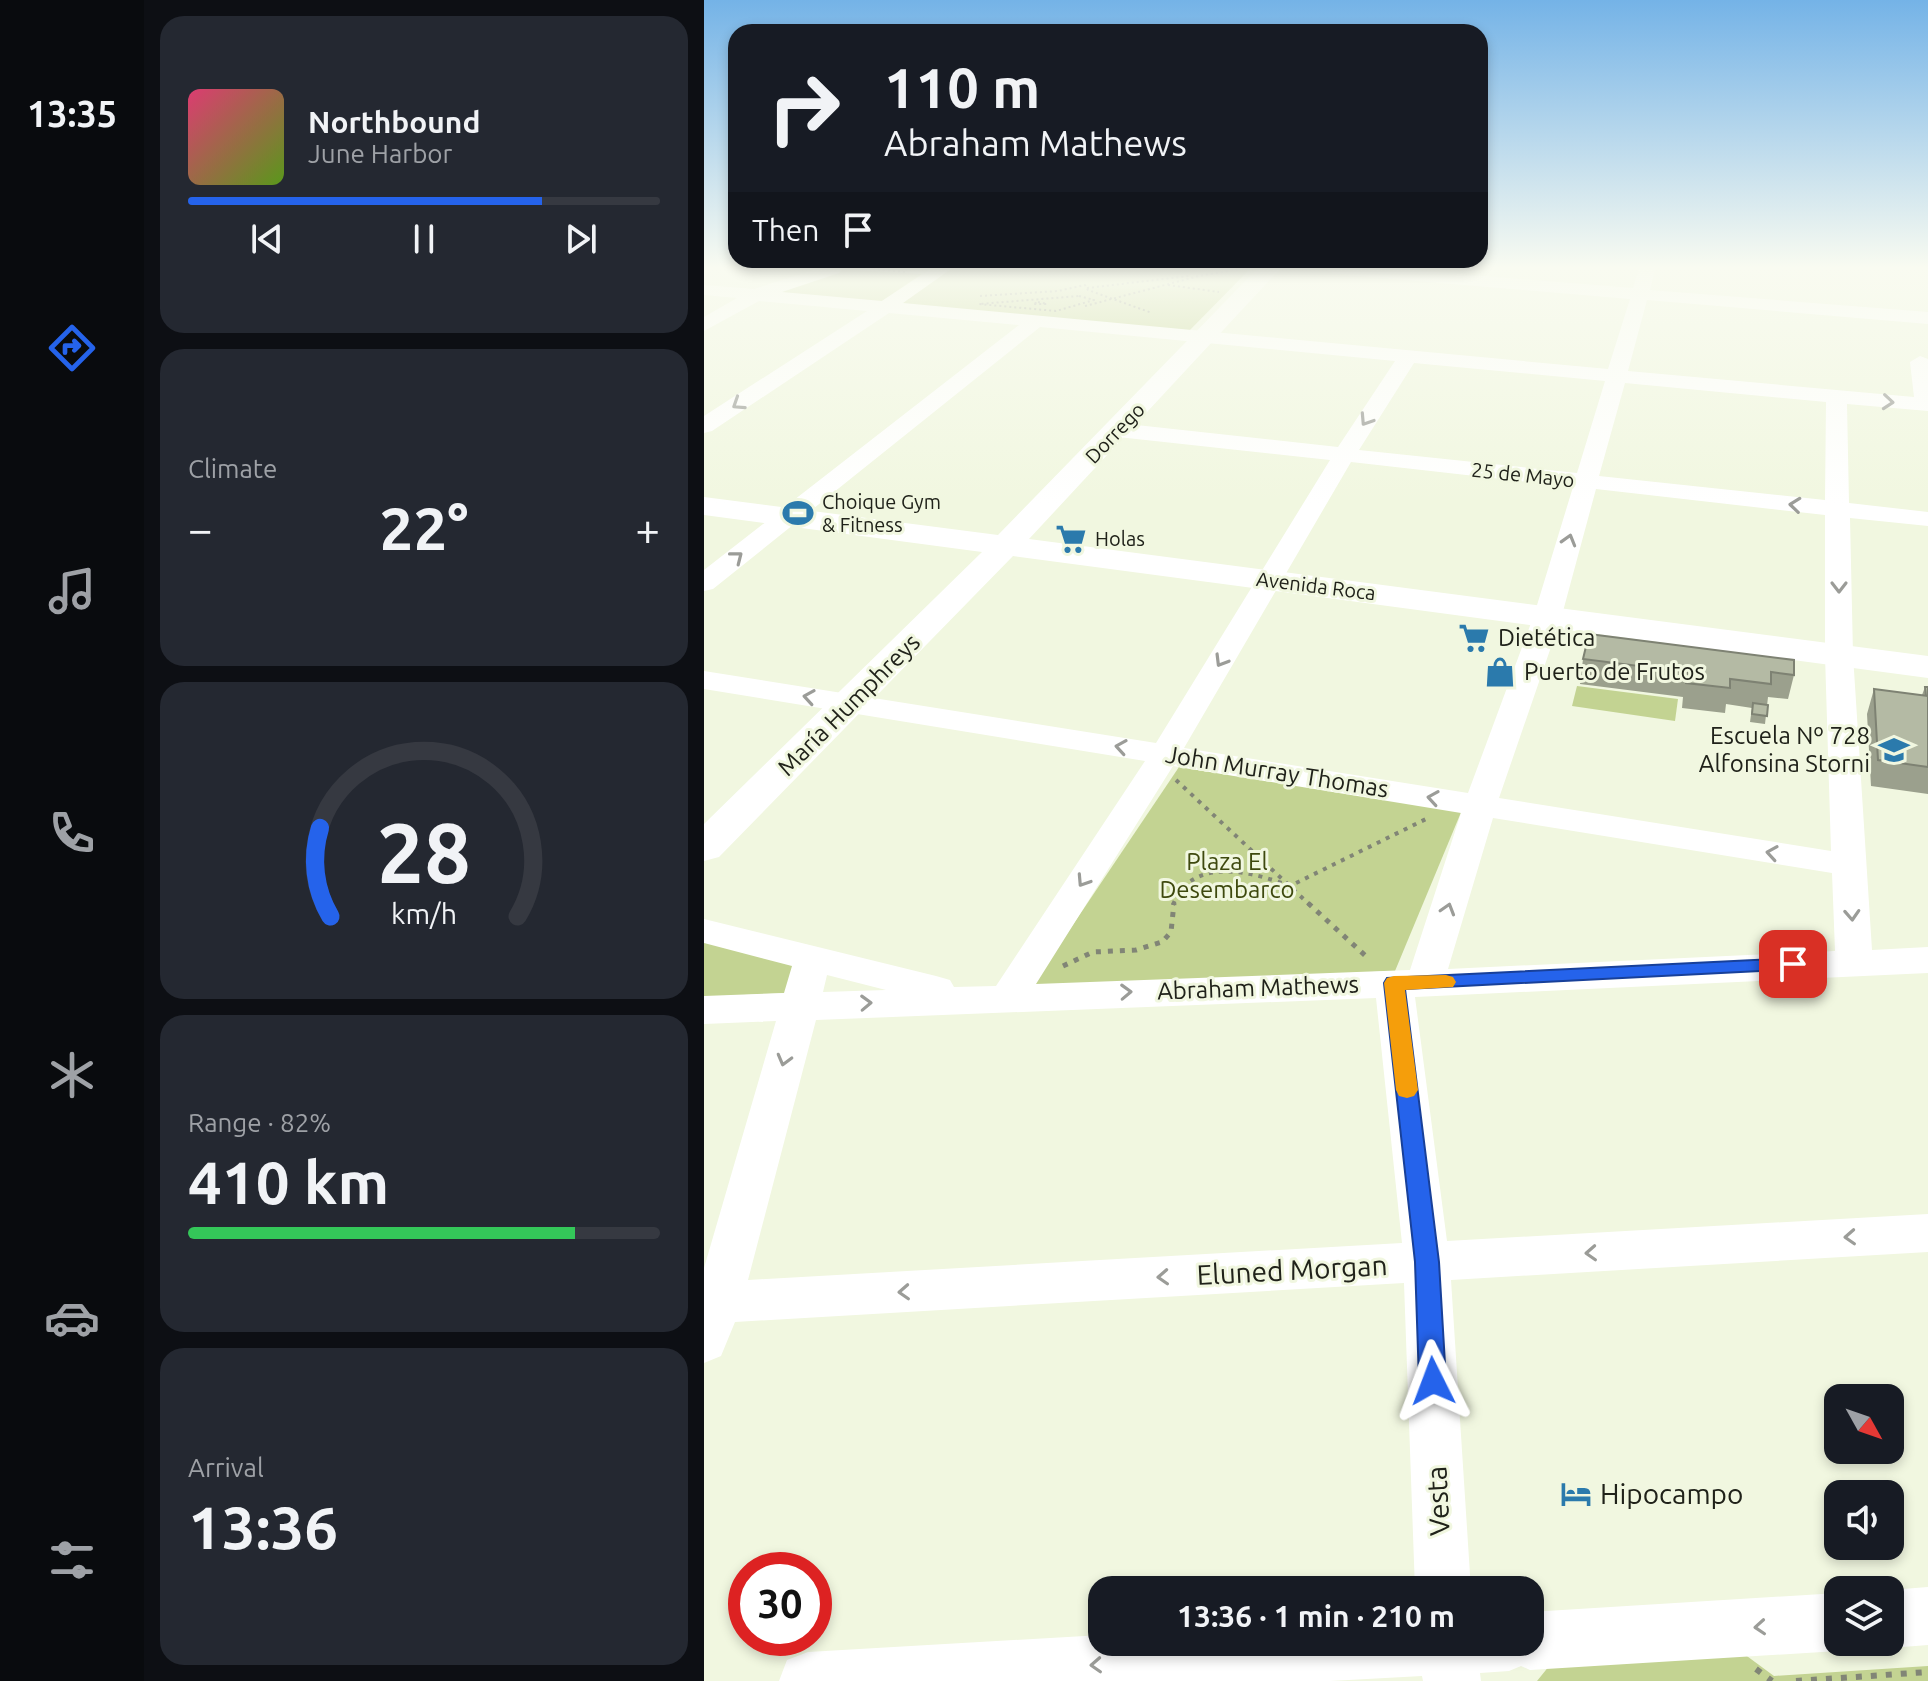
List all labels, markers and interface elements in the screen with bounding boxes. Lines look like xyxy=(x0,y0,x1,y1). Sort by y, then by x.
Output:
icon: right xyxy=(752,56,856,160)
text: 110 m xyxy=(884,56,1040,119)
text: 13:35 xyxy=(27,93,117,134)
text: Northbound xyxy=(308,105,480,139)
text: Abraham Mathews xyxy=(884,122,1187,163)
text: June Harbor xyxy=(308,139,452,168)
icon: arrive xyxy=(836,208,880,252)
text: Then xyxy=(752,213,820,247)
icon: previous xyxy=(245,217,289,261)
icon: pause xyxy=(402,217,446,261)
icon: next xyxy=(559,217,603,261)
icon: directions xyxy=(44,320,100,376)
one-way arrow xyxy=(1882,393,1895,410)
one-way arrow xyxy=(732,394,747,409)
street label: Dorrego xyxy=(1080,398,1149,468)
one-way arrow xyxy=(1361,411,1376,426)
text: Climate xyxy=(188,454,277,483)
street label: 25 de Mayo xyxy=(1470,458,1576,491)
place label: Choique Gym & Fitness xyxy=(822,490,941,536)
text: 22° xyxy=(380,494,468,561)
sports icon: Choique Gym & Fitness xyxy=(781,496,815,530)
one-way arrow xyxy=(1788,496,1801,513)
text: − xyxy=(188,504,213,553)
text: + xyxy=(635,504,660,553)
supermarket icon: Holas xyxy=(1054,522,1088,556)
place label: Holas xyxy=(1095,527,1145,550)
one-way arrow xyxy=(1560,534,1576,548)
one-way arrow xyxy=(728,552,743,566)
icon: music xyxy=(44,563,100,619)
street label: Avenida Roca xyxy=(1255,567,1377,604)
one-way arrow xyxy=(1830,581,1848,594)
supermarket icon: Dietética xyxy=(1457,621,1491,655)
place label: Dietética xyxy=(1498,624,1595,651)
street label: María Humphreys xyxy=(772,628,925,781)
one-way arrow xyxy=(1215,652,1230,667)
shop icon: Puerto de Frutos xyxy=(1483,655,1517,689)
place label: Puerto de Frutos xyxy=(1524,658,1705,685)
one-way arrow xyxy=(802,689,816,706)
place label: Escuela Nº 728 Alfonsina Storni xyxy=(1699,722,1870,777)
school or university icon: Escuela Nº 728 Alfonsina Storni xyxy=(1877,733,1911,767)
one-way arrow xyxy=(1114,739,1128,756)
street label: John Murray Thomas xyxy=(1164,741,1391,802)
one-way arrow xyxy=(1426,790,1439,807)
text: 28 xyxy=(377,804,471,898)
icon: phone xyxy=(44,805,100,861)
one-way arrow xyxy=(1765,845,1779,862)
park label: Plaza El Desembarco xyxy=(1159,848,1295,903)
one-way arrow xyxy=(1077,872,1092,887)
text: km/h xyxy=(391,897,457,929)
one-way arrow xyxy=(1439,902,1455,916)
one-way arrow xyxy=(1843,909,1860,922)
pin xyxy=(1759,930,1827,998)
icon: arrive xyxy=(1771,942,1815,986)
street label: Abraham Mathews xyxy=(1157,970,1359,1005)
one-way arrow xyxy=(1120,984,1133,1001)
one-way arrow xyxy=(860,995,873,1012)
icon: climate xyxy=(44,1047,100,1103)
one-way arrow xyxy=(776,1052,793,1066)
text: Range · 82% xyxy=(188,1108,331,1137)
text: 410 km xyxy=(188,1148,389,1215)
one-way arrow xyxy=(1843,1228,1856,1245)
one-way arrow xyxy=(1584,1244,1597,1261)
street label: Eluned Morgan xyxy=(1196,1249,1388,1290)
one-way arrow xyxy=(1156,1268,1169,1285)
one-way arrow xyxy=(897,1283,910,1300)
icon: car xyxy=(44,1290,100,1346)
position arrow xyxy=(1391,1339,1475,1423)
north arrow xyxy=(1824,1384,1904,1464)
map controls xyxy=(1824,1384,1904,1656)
text: Arrival xyxy=(188,1453,264,1482)
street label: Vesta xyxy=(1420,1465,1455,1537)
hotel icon: Hipocampo xyxy=(1559,1477,1593,1511)
place label: Hipocampo xyxy=(1600,1478,1743,1509)
button: sound xyxy=(1824,1480,1904,1560)
text: 13:36 xyxy=(188,1493,338,1560)
icon: filters xyxy=(44,1532,100,1588)
speed limit sign: 30 xyxy=(728,1552,832,1656)
button: layers xyxy=(1824,1576,1904,1656)
text: 13:36 · 1 min · 210 m xyxy=(1177,1599,1455,1633)
one-way arrow xyxy=(1753,1618,1766,1635)
one-way arrow xyxy=(1089,1657,1102,1674)

